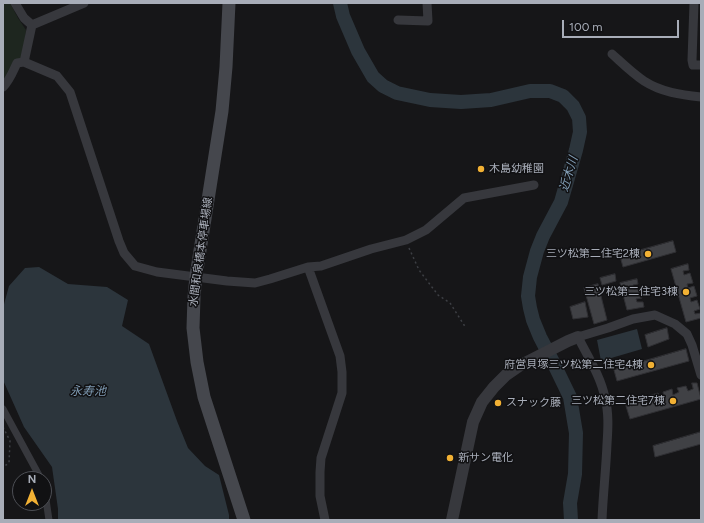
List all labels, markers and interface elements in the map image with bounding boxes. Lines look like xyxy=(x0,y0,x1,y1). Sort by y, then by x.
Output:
scale bar xyxy=(564,12,681,38)
text: 100 m xyxy=(569,20,603,34)
water label: 近木川 xyxy=(557,155,581,193)
place label: 木島幼稚園 xyxy=(489,162,544,176)
marker: 木島幼稚園 xyxy=(476,164,486,174)
street label: 水間和泉橋本停車場線 xyxy=(187,197,215,307)
place label: 三ツ松第二住宅2棟 xyxy=(546,247,640,261)
marker: 三ツ松第二住宅2棟 xyxy=(643,249,653,259)
place label: 三ツ松第二住宅3棟 xyxy=(584,285,678,299)
marker: 三ツ松第二住宅3棟 xyxy=(681,287,691,297)
place label: 府営貝塚三ツ松第二住宅4棟 xyxy=(504,358,643,372)
marker: 府営貝塚三ツ松第二住宅4棟 xyxy=(646,360,656,370)
water label: 永寿池 xyxy=(70,384,106,398)
place label: 三ツ松第二住宅7棟 xyxy=(571,394,665,408)
place label: スナック藤 xyxy=(506,396,561,410)
marker: 三ツ松第二住宅7棟 xyxy=(668,396,678,406)
marker: スナック藤 xyxy=(493,398,503,408)
place label: 新サン電化 xyxy=(458,451,513,465)
marker: 新サン電化 xyxy=(445,453,455,463)
north arrow xyxy=(12,471,52,511)
text: N xyxy=(28,473,36,486)

